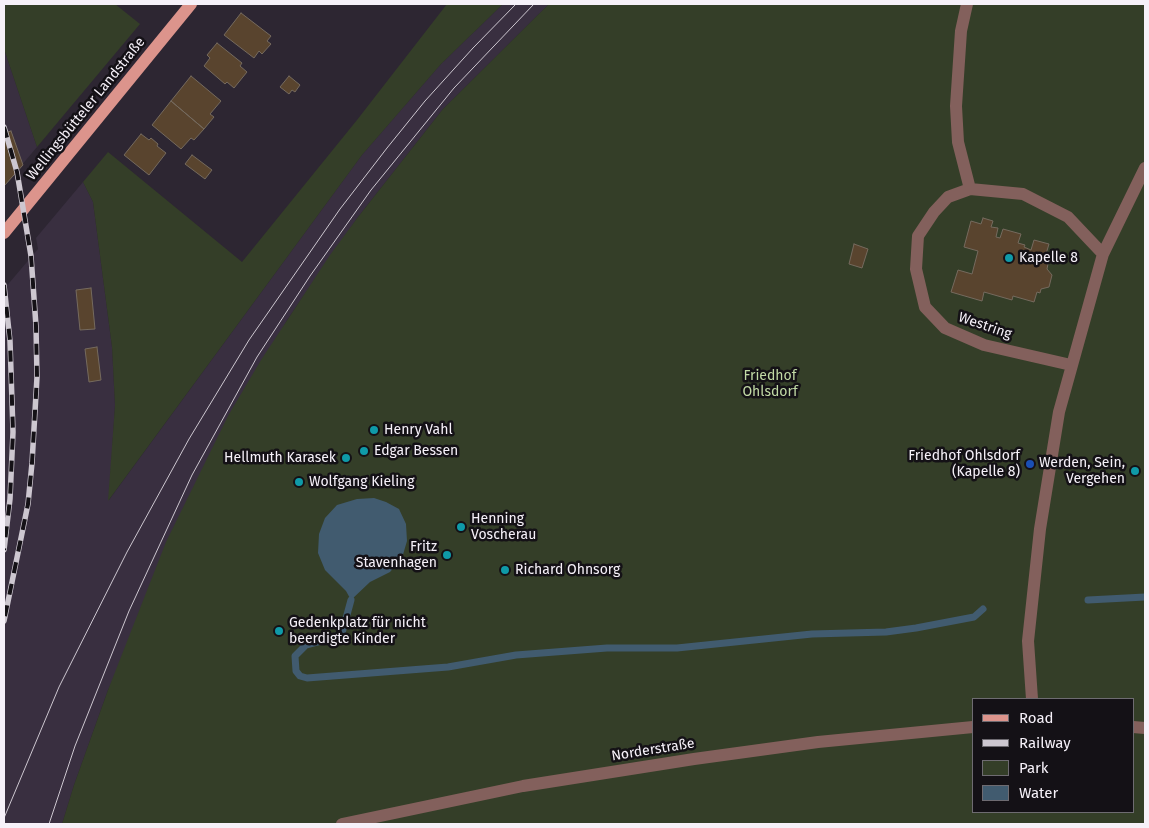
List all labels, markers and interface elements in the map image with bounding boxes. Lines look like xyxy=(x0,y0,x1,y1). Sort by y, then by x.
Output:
street label: Wellingsbütteler Landstraße xyxy=(23,34,149,184)
place label: Kapelle 8 xyxy=(1019,250,1078,266)
marker: Kapelle 8 xyxy=(1003,252,1015,264)
street label: Westring xyxy=(956,309,1014,343)
park label: Friedhof Ohlsdorf xyxy=(742,368,798,401)
place label: Henry Vahl xyxy=(384,422,453,438)
marker: Henry Vahl xyxy=(368,424,380,436)
place label: Edgar Bessen xyxy=(374,443,458,459)
marker: Edgar Bessen xyxy=(358,445,370,457)
place label: Friedhof Ohlsdorf (Kapelle 8) xyxy=(908,448,1020,481)
place label: Hellmuth Karasek xyxy=(224,450,336,466)
marker: Hellmuth Karasek xyxy=(340,452,352,464)
place label: Werden, Sein, Vergehen xyxy=(1039,455,1125,488)
marker: Friedhof Ohlsdorf (Kapelle 8) xyxy=(1024,458,1036,470)
marker: Werden, Sein, Vergehen xyxy=(1129,465,1141,477)
place label: Wolfgang Kieling xyxy=(309,474,415,490)
marker: Wolfgang Kieling xyxy=(293,476,305,488)
place label: Henning Voscherau xyxy=(471,511,536,544)
marker: Henning Voscherau xyxy=(455,521,467,533)
place label: Fritz Stavenhagen xyxy=(356,539,437,572)
marker: Fritz Stavenhagen xyxy=(441,549,453,561)
place label: Richard Ohnsorg xyxy=(515,562,620,578)
marker: Richard Ohnsorg xyxy=(499,564,511,576)
place label: Gedenkplatz für nicht beerdigte Kinder xyxy=(289,615,426,648)
marker: Gedenkplatz für nicht beerdigte Kinder xyxy=(273,625,285,637)
legend xyxy=(972,698,1134,813)
text: Road xyxy=(1019,709,1054,727)
text: Railway xyxy=(1019,734,1071,752)
street label: Norderstraße xyxy=(610,735,696,765)
text: Park xyxy=(1019,759,1049,777)
text: Water xyxy=(1019,784,1058,802)

